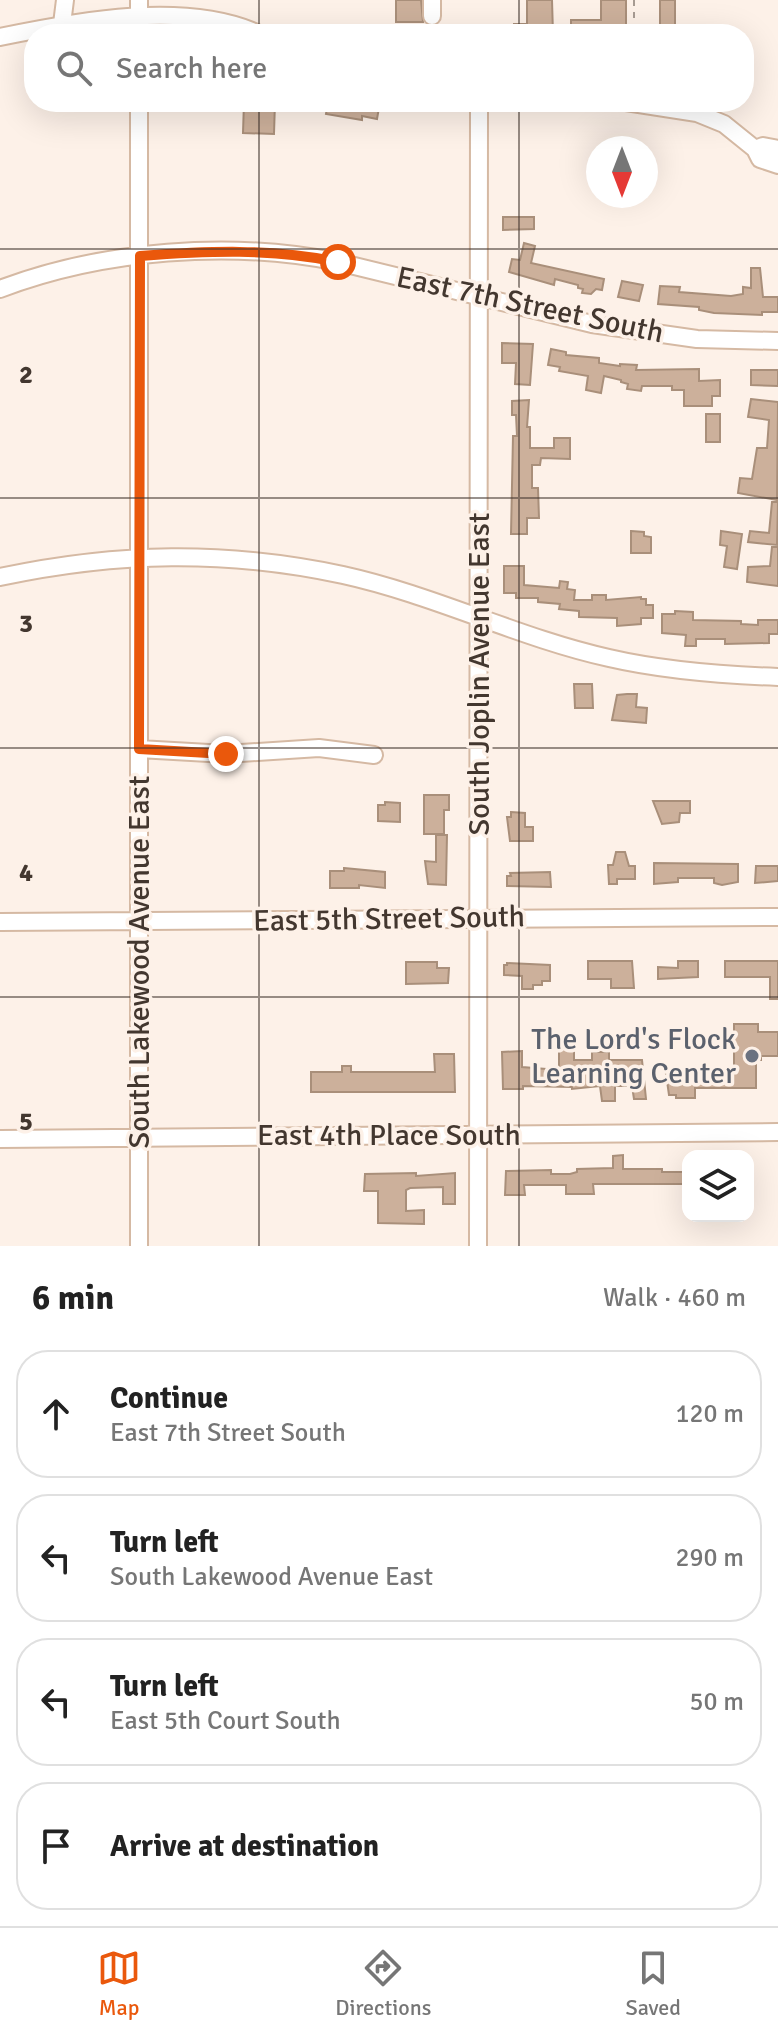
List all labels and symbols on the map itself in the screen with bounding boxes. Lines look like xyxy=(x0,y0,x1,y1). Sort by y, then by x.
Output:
north arrow xyxy=(586,136,658,208)
route start xyxy=(320,244,356,280)
street label: East 7th Street South xyxy=(393,259,667,351)
text: 2 xyxy=(19,359,33,391)
street label: South Joplin Avenue East xyxy=(461,513,498,835)
text: 3 xyxy=(19,608,33,640)
route end xyxy=(208,736,244,772)
street label: South Lakewood Avenue East xyxy=(121,776,158,1148)
text: 4 xyxy=(19,857,33,889)
street label: East 5th Street South xyxy=(253,898,525,940)
place label: The Lord's Flock Learning Center xyxy=(531,1021,736,1092)
marker: The Lord's Flock Learning Center xyxy=(743,1047,761,1065)
text: 5 xyxy=(19,1106,33,1138)
street label: East 4th Place South xyxy=(257,1117,521,1154)

